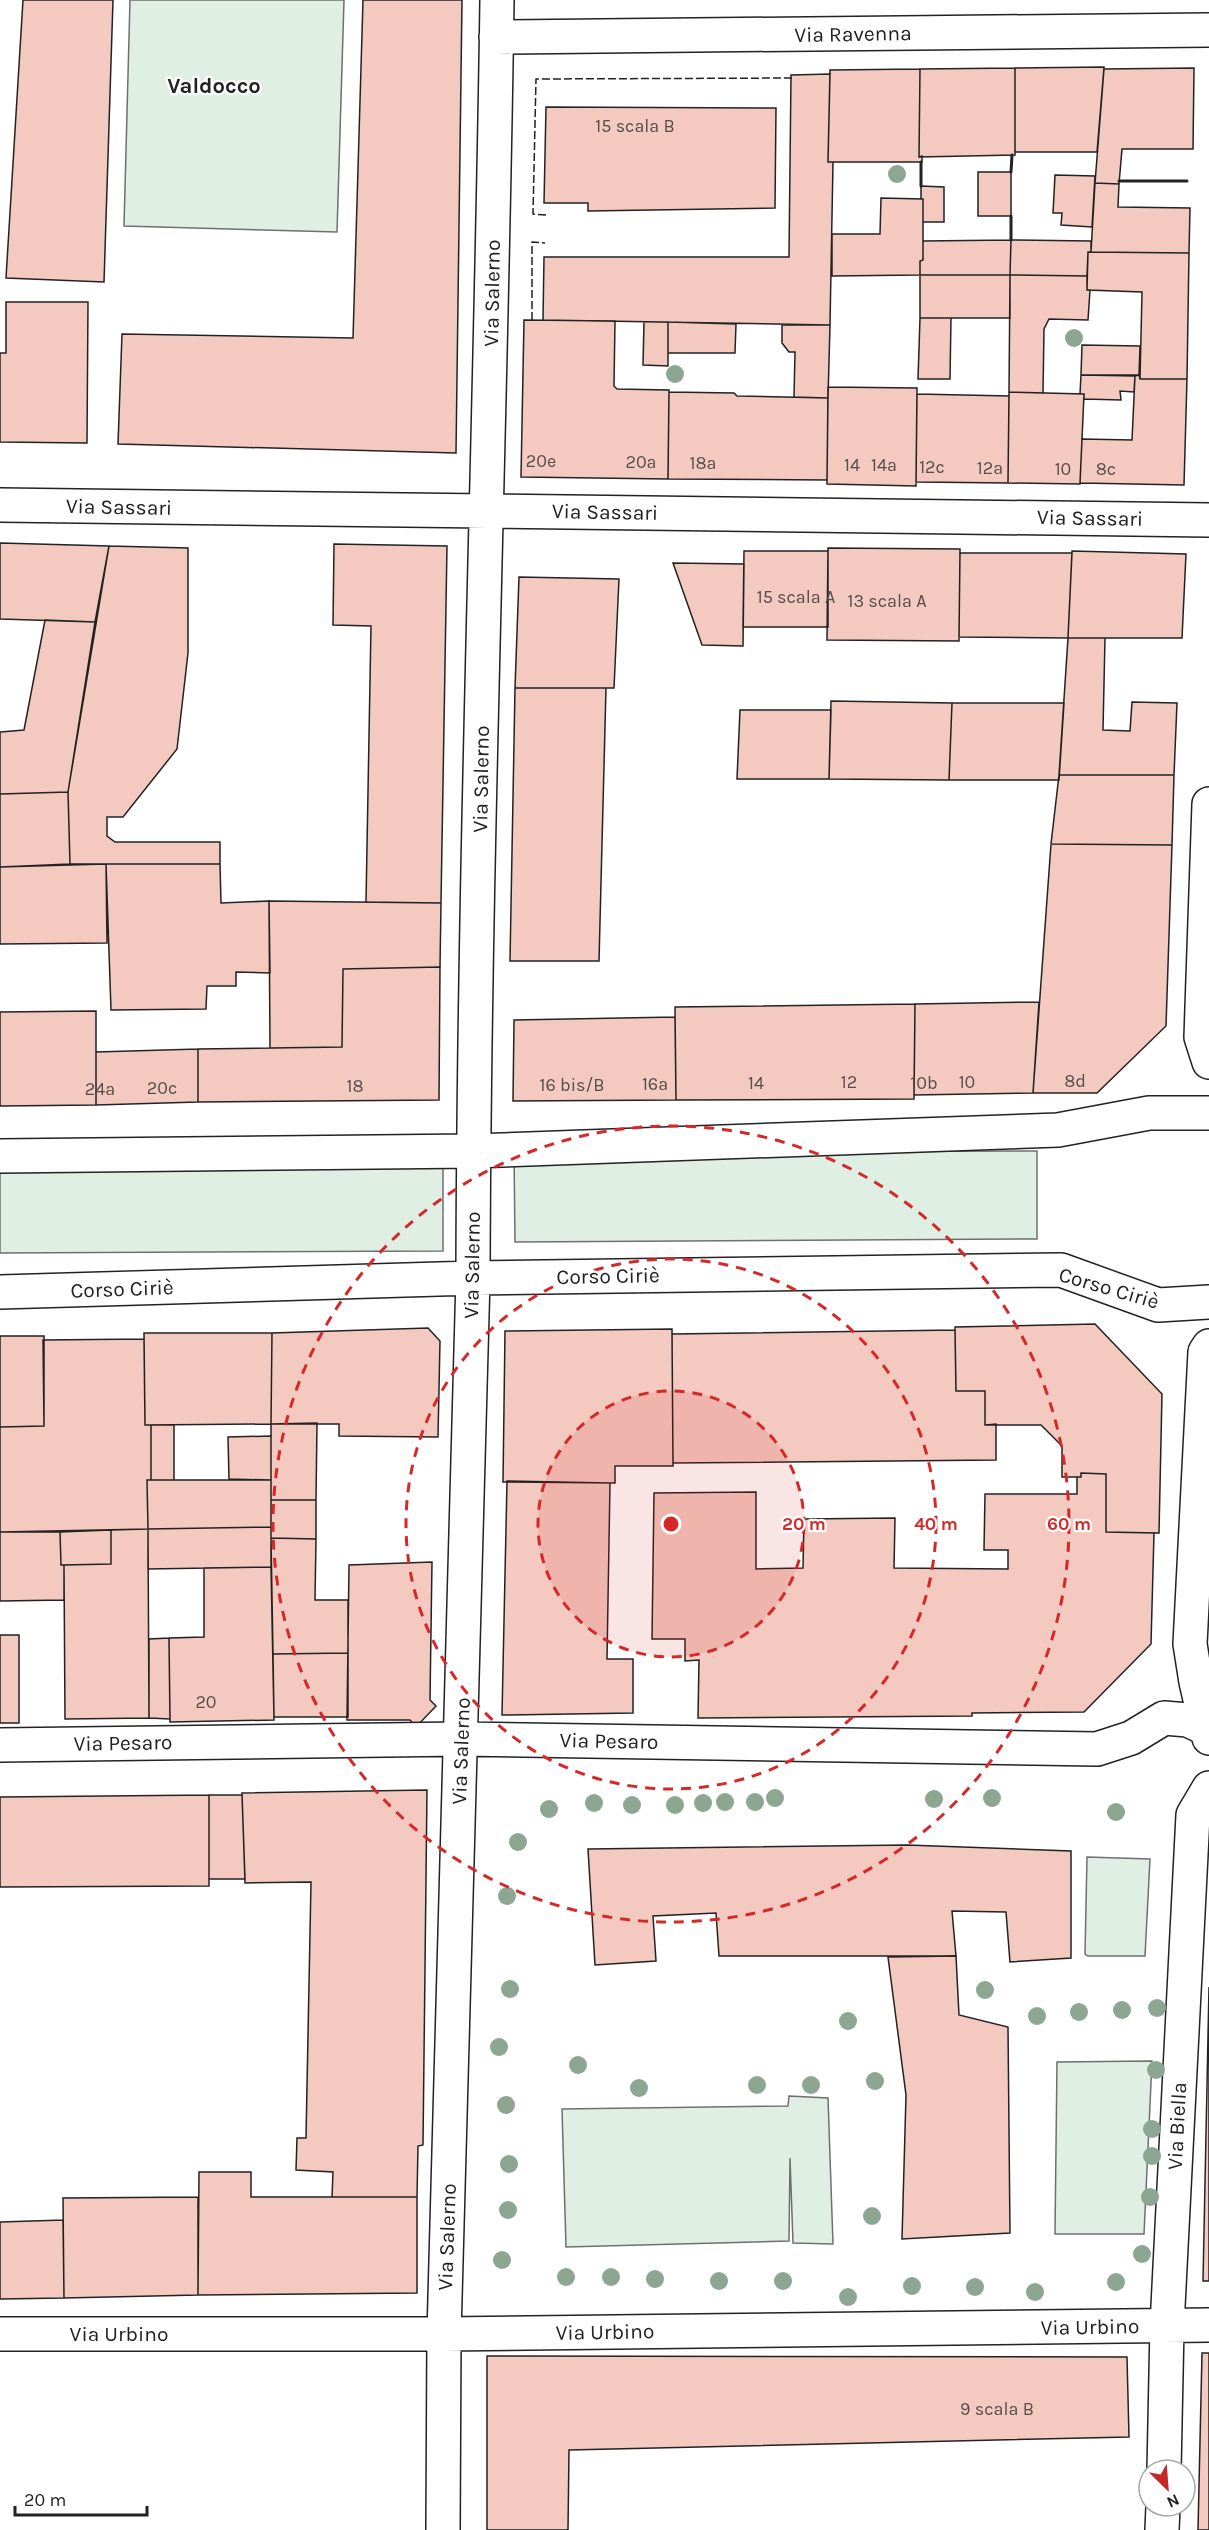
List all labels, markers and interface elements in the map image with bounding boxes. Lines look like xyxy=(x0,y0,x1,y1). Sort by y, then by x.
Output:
street label: Via Ravenna xyxy=(794,21,912,47)
district label: Valdocco xyxy=(167,73,261,99)
house number: 15 scala B xyxy=(595,115,675,137)
street label: Via Salerno xyxy=(479,239,505,347)
house number: 20e xyxy=(526,450,556,472)
house number: 20a xyxy=(625,451,657,473)
house number: 18a xyxy=(690,452,716,474)
house number: 14 xyxy=(844,454,860,476)
house number: 14a xyxy=(871,454,897,476)
house number: 12c xyxy=(919,456,945,478)
house number: 12a xyxy=(977,457,1003,479)
house number: 10 xyxy=(1055,458,1071,480)
house number: 8c xyxy=(1096,458,1116,480)
street label: Via Sassari xyxy=(66,494,172,520)
street label: Via Sassari xyxy=(552,499,658,525)
street label: Via Sassari xyxy=(1037,505,1143,531)
house number: 15 scala A xyxy=(757,586,835,608)
house number: 13 scala A xyxy=(847,590,927,612)
street label: Via Salerno xyxy=(468,725,494,833)
house number: 8d xyxy=(1064,1070,1086,1092)
house number: 12 xyxy=(841,1071,857,1093)
house number: 10 xyxy=(959,1071,975,1093)
house number: 14 xyxy=(748,1072,764,1094)
house number: 10b xyxy=(910,1072,938,1094)
house number: 16a xyxy=(642,1073,668,1095)
house number: 16 bis/B xyxy=(540,1074,604,1096)
house number: 18 xyxy=(346,1075,364,1097)
house number: 20c xyxy=(147,1077,177,1099)
house number: 24a xyxy=(85,1078,115,1100)
street label: Via Salerno xyxy=(459,1211,485,1319)
street label: Corso Ciriè xyxy=(1056,1262,1162,1314)
street label: Corso Ciriè xyxy=(556,1263,660,1289)
street label: Corso Ciriè xyxy=(70,1275,174,1303)
text: 20 m xyxy=(782,1513,826,1535)
text: 40 m xyxy=(914,1513,958,1535)
text: 60 m xyxy=(1047,1513,1091,1535)
centre of rings xyxy=(661,1514,681,1534)
house number: 20 xyxy=(195,1691,217,1713)
street label: Via Salerno xyxy=(447,1697,475,1805)
street label: Via Pesaro xyxy=(559,1728,659,1754)
street label: Via Pesaro xyxy=(73,1730,173,1756)
street label: Via Biella xyxy=(1163,2081,1191,2171)
street label: Via Salerno xyxy=(433,2183,461,2291)
street label: Via Urbino xyxy=(1040,2314,1140,2340)
street label: Via Urbino xyxy=(555,2319,655,2345)
street label: Via Urbino xyxy=(70,2322,168,2346)
house number: 9 scala B xyxy=(960,2398,1034,2420)
north arrow xyxy=(1137,2458,1197,2518)
scale bar xyxy=(15,2479,147,2517)
text: 20 m xyxy=(24,2489,66,2511)
text: N xyxy=(1164,2490,1182,2512)

